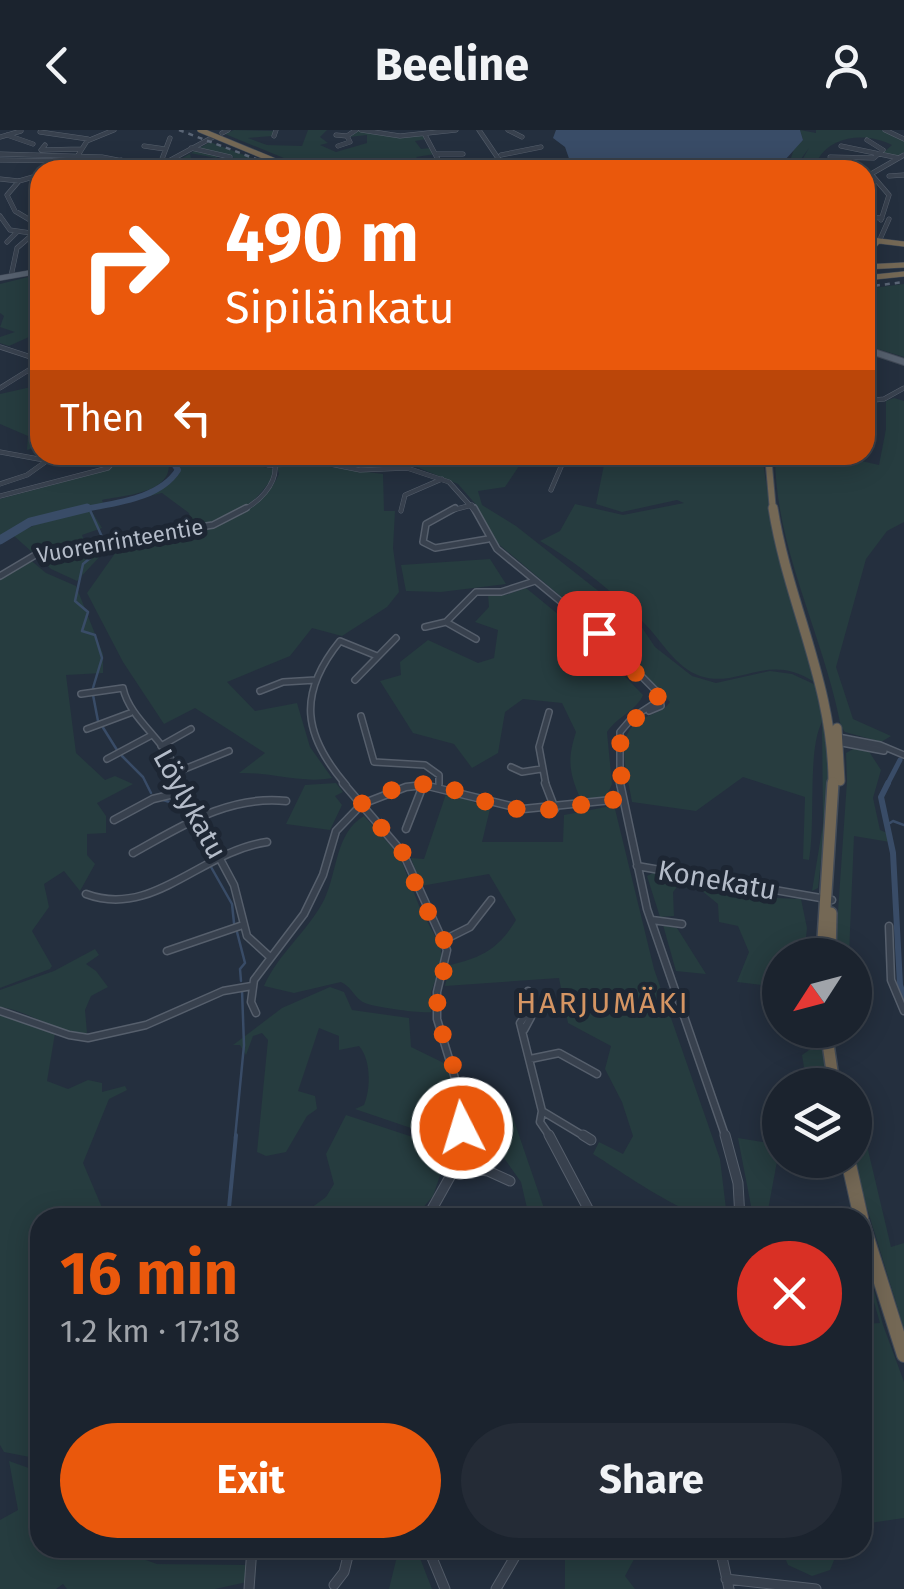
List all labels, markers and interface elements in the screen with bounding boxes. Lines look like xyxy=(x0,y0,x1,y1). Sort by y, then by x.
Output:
icon: back xyxy=(30,38,85,93)
text: Beeline xyxy=(375,38,529,92)
icon: person xyxy=(819,38,874,93)
text: 490 m xyxy=(225,196,419,280)
icon: right xyxy=(60,200,190,330)
text: Sipilänkatu xyxy=(225,281,455,335)
icon: left xyxy=(165,390,220,445)
text: Then xyxy=(60,395,145,441)
street label: Vuorenrinteentie xyxy=(35,513,205,569)
pin xyxy=(557,591,642,676)
icon: arrive xyxy=(572,606,627,661)
street label: Löylykatu xyxy=(146,743,234,865)
street label: Konekatu xyxy=(655,853,779,907)
north arrow xyxy=(762,938,872,1048)
map controls xyxy=(762,938,872,1178)
district label: HARJUMÄKI xyxy=(516,985,690,1021)
button: layers xyxy=(762,1068,872,1178)
position arrow xyxy=(410,1076,514,1180)
text: 16 min xyxy=(60,1238,238,1310)
button: close xyxy=(737,1241,842,1346)
text: 1.2 km · 17:18 xyxy=(60,1312,240,1350)
button: Exit xyxy=(60,1423,441,1538)
button: Share xyxy=(461,1423,842,1538)

